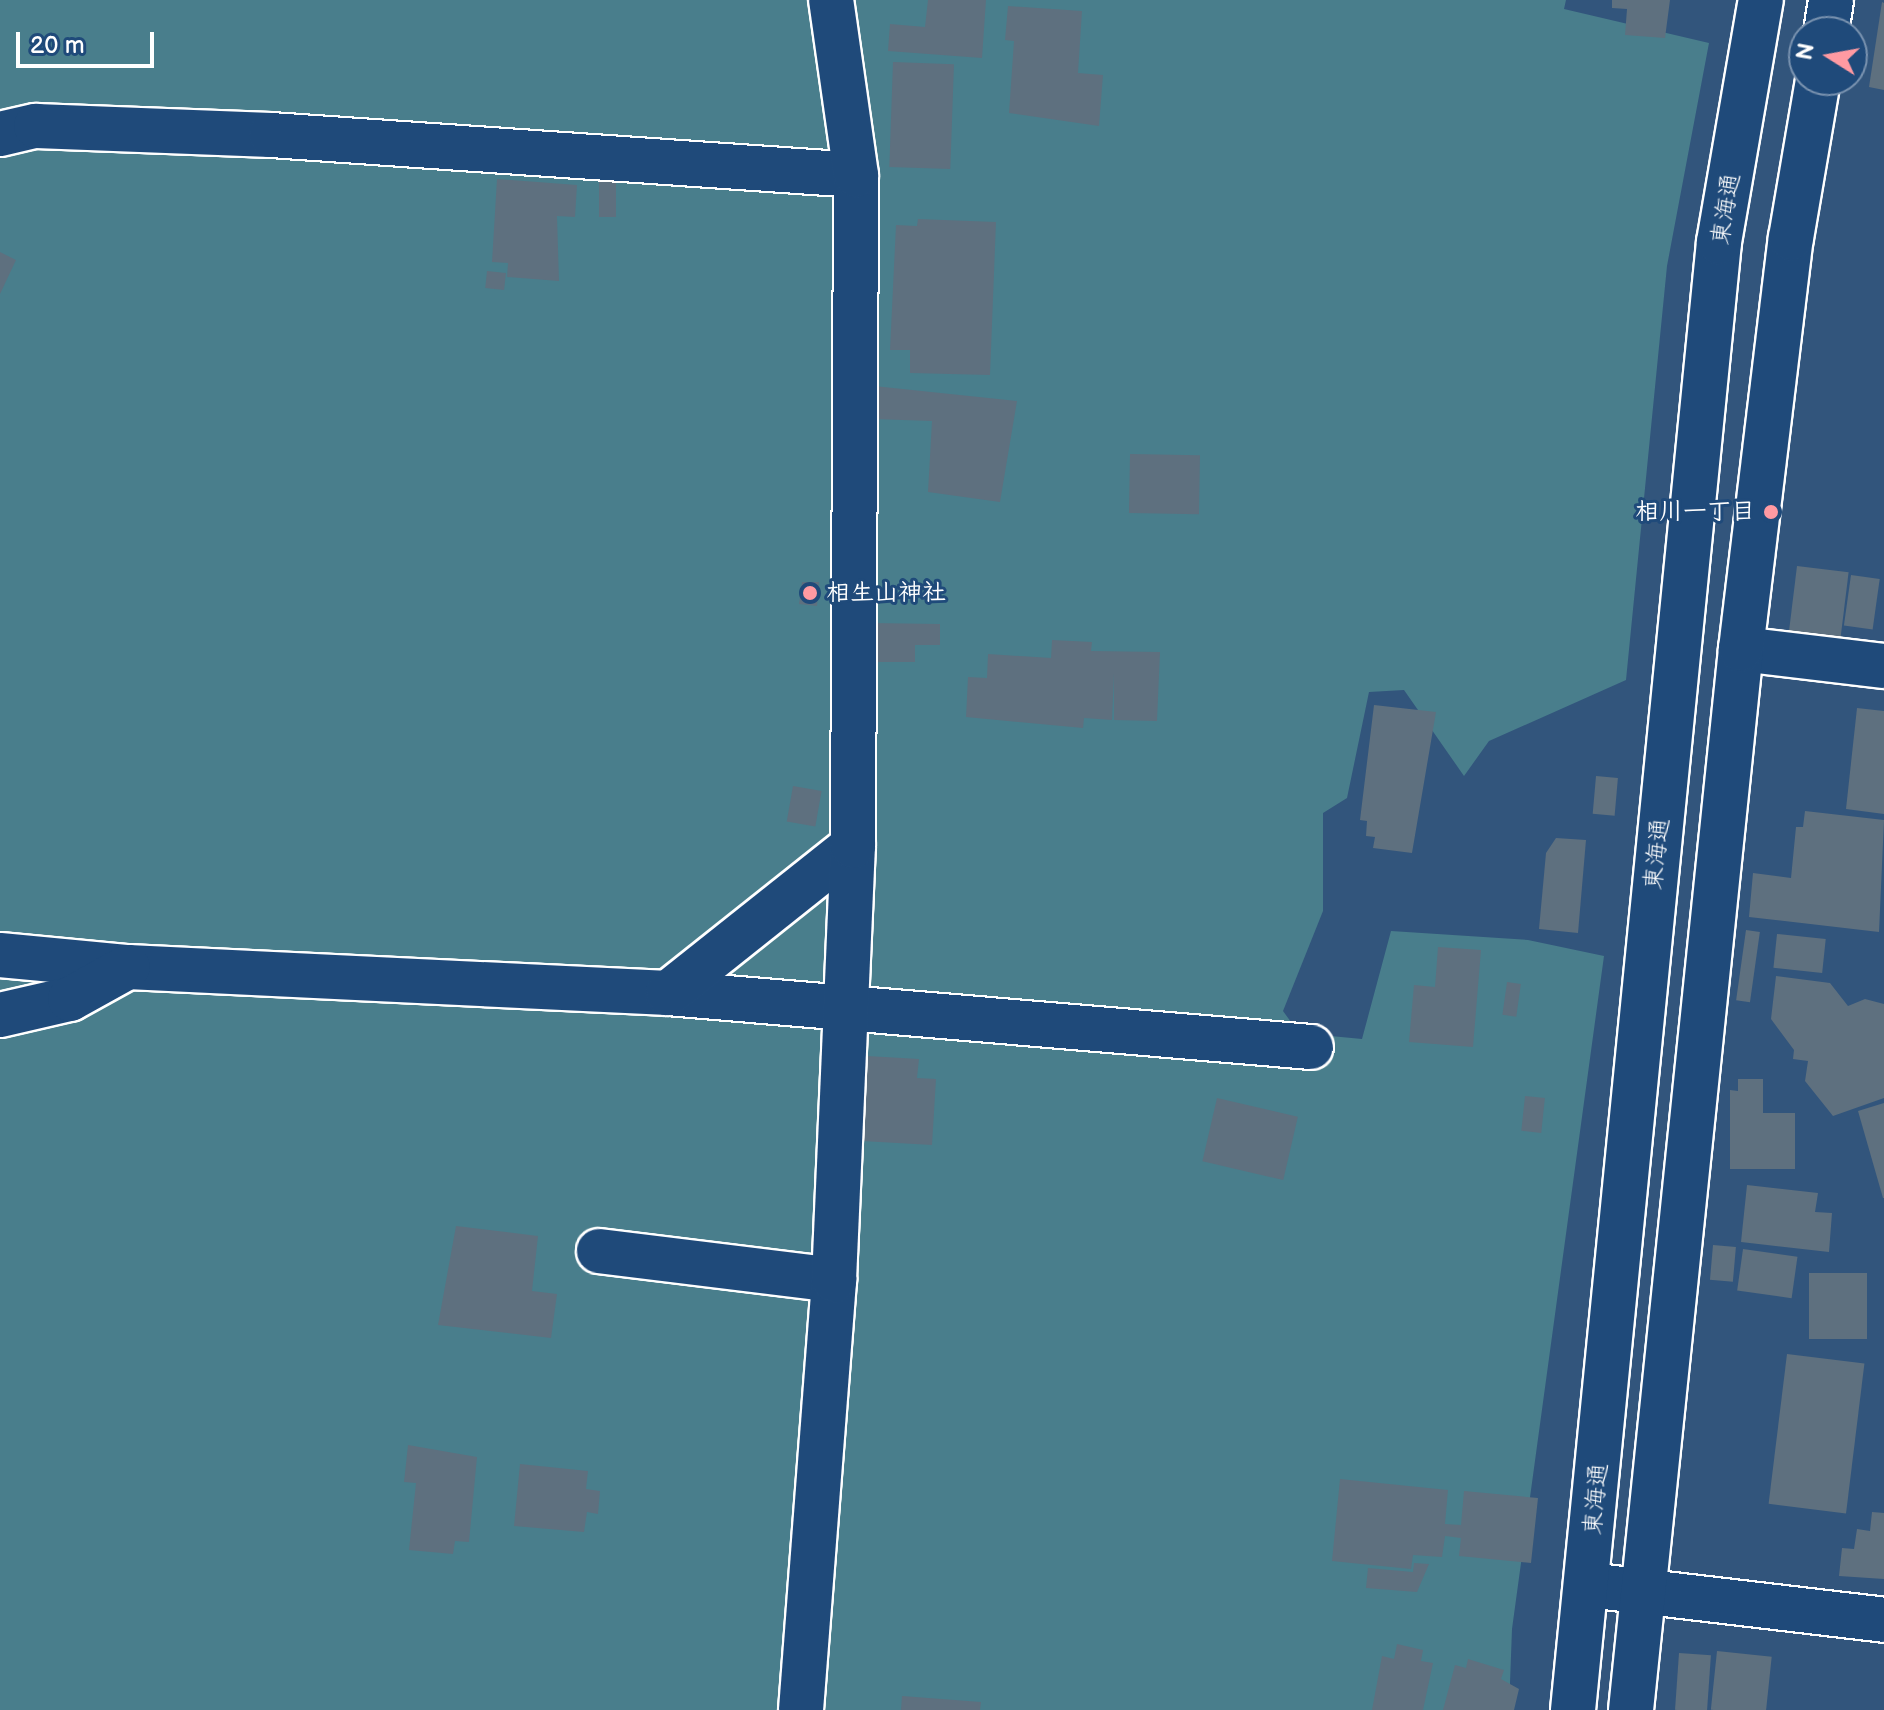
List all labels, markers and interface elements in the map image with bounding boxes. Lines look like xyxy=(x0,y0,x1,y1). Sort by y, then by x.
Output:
scale bar xyxy=(20,16,158,66)
north arrow xyxy=(1788,16,1868,96)
text: 20 m xyxy=(30,31,85,60)
text: N xyxy=(1791,41,1821,62)
street label: 東海通 xyxy=(1706,171,1746,247)
place label: 相川一丁目 xyxy=(1635,498,1755,526)
marker: 相川一丁目 xyxy=(1762,503,1780,521)
place label: 相生山神社 xyxy=(826,579,946,607)
marker: 相生山神社 xyxy=(801,584,819,602)
street label: 東海通 xyxy=(1639,817,1675,891)
street label: 東海通 xyxy=(1579,1462,1613,1536)

